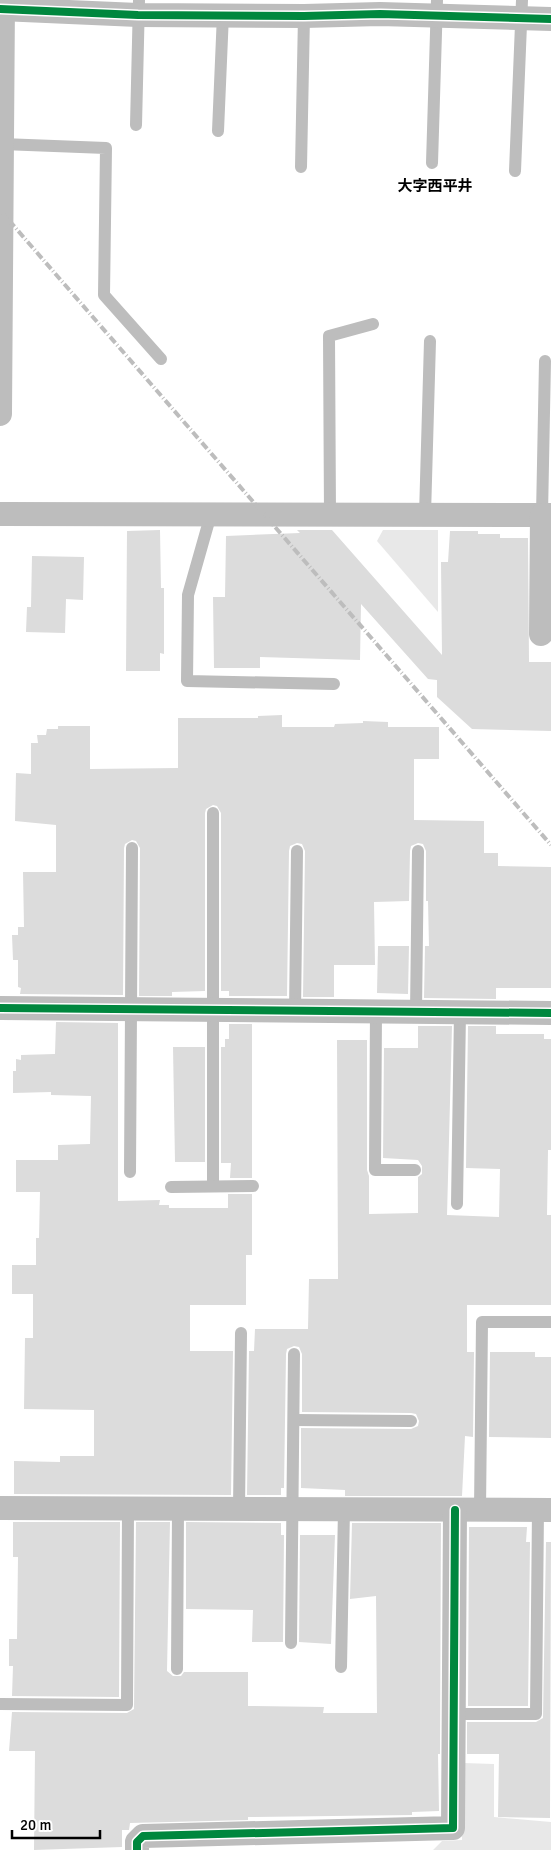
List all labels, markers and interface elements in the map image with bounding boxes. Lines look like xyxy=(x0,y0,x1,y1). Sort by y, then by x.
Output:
district label: 大字西平井 xyxy=(397,177,473,195)
scale bar xyxy=(12,1808,100,1840)
text: 20 m xyxy=(20,1816,51,1834)

